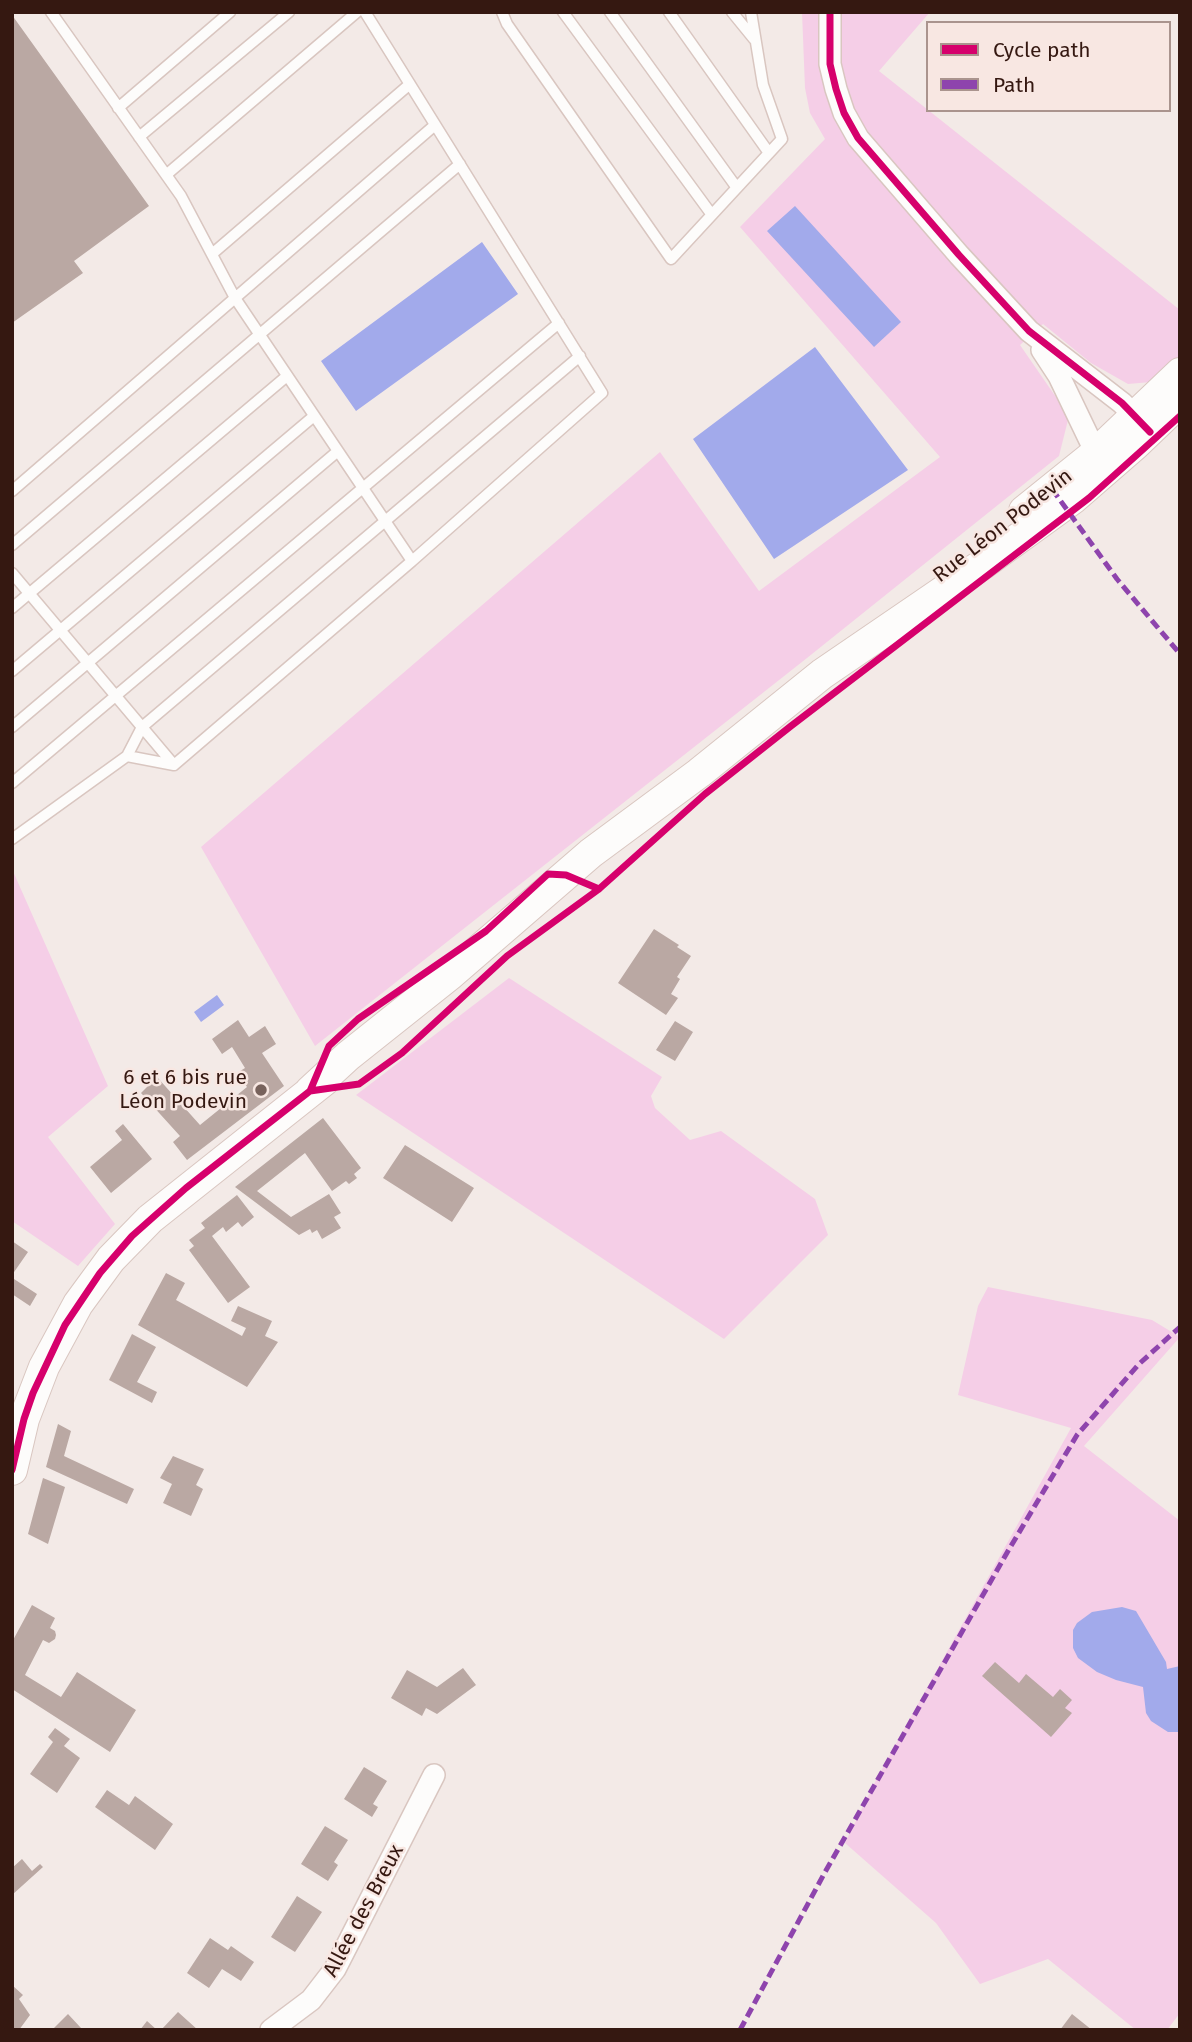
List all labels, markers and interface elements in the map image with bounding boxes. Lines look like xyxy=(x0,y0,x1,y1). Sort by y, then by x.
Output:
legend xyxy=(926,21,1171,112)
text: Cycle path xyxy=(993,37,1091,63)
text: Path xyxy=(993,72,1035,98)
street label: Rue Léon Podevin xyxy=(928,464,1078,588)
place label: 6 et 6 bis rue Léon Podevin xyxy=(119,1065,247,1115)
marker: 6 et 6 bis rue Léon Podevin xyxy=(253,1082,269,1098)
street label: Allée des Breux xyxy=(319,1841,409,1981)

